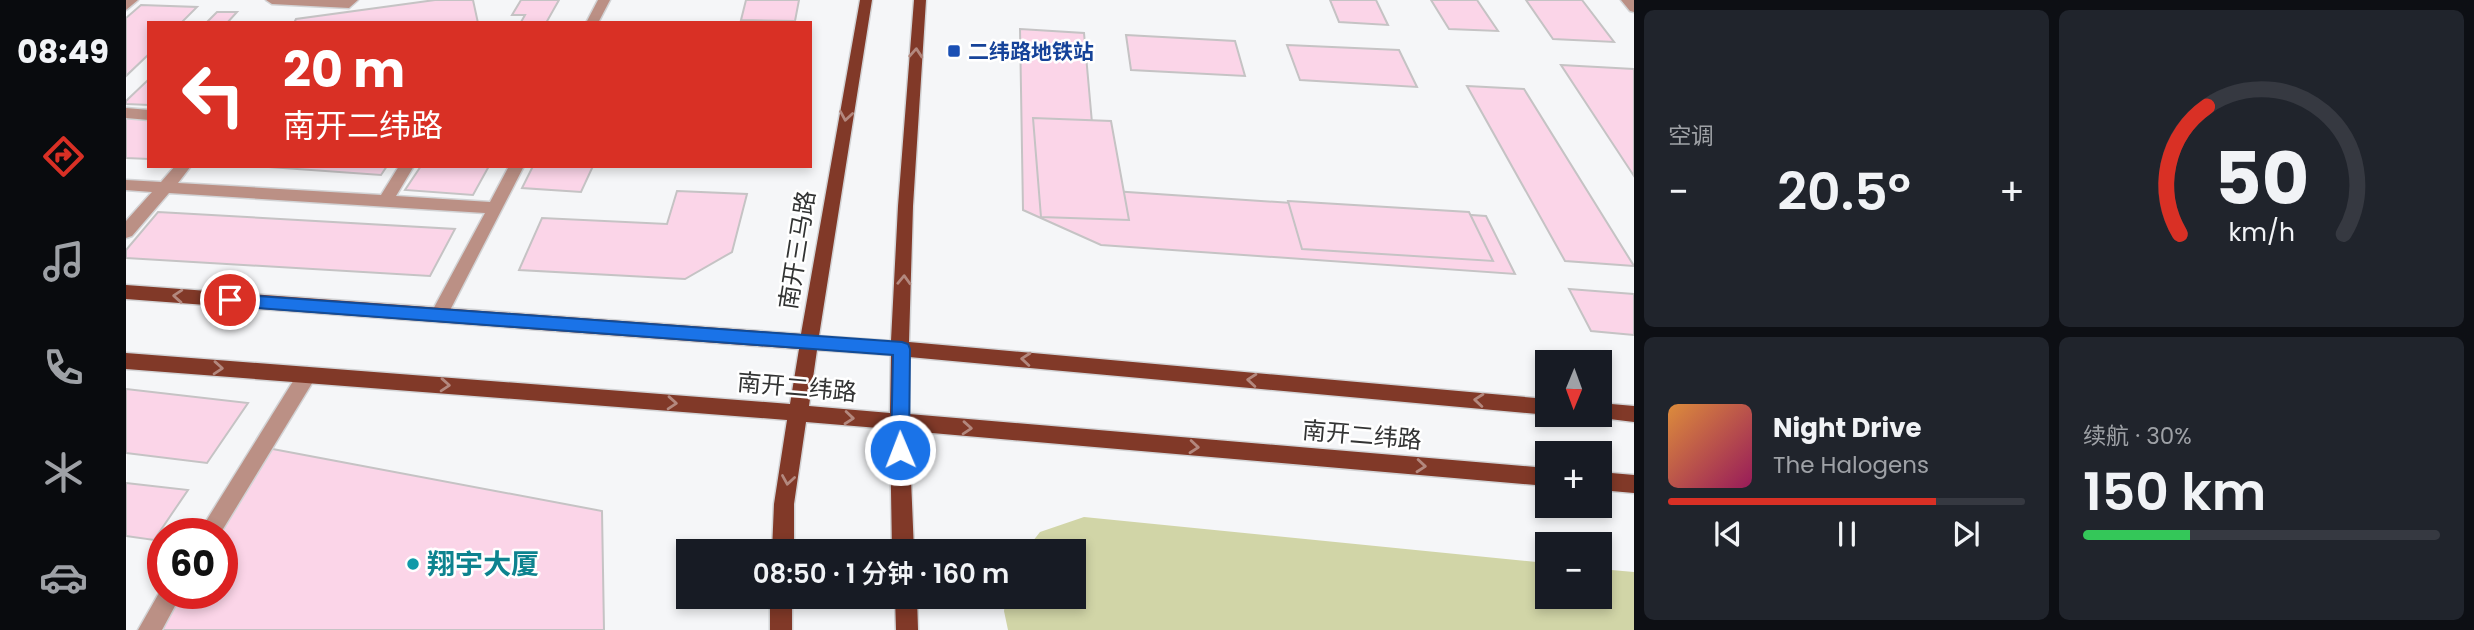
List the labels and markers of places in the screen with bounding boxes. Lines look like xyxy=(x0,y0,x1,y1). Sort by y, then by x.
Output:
place label: 二纬路地铁站 xyxy=(968,37,1094,66)
marker: 二纬路地铁站 xyxy=(946,43,962,59)
pin xyxy=(200,270,260,330)
place label: 翔宇大厦 xyxy=(427,545,539,584)
marker: 翔宇大厦 xyxy=(405,556,421,572)

